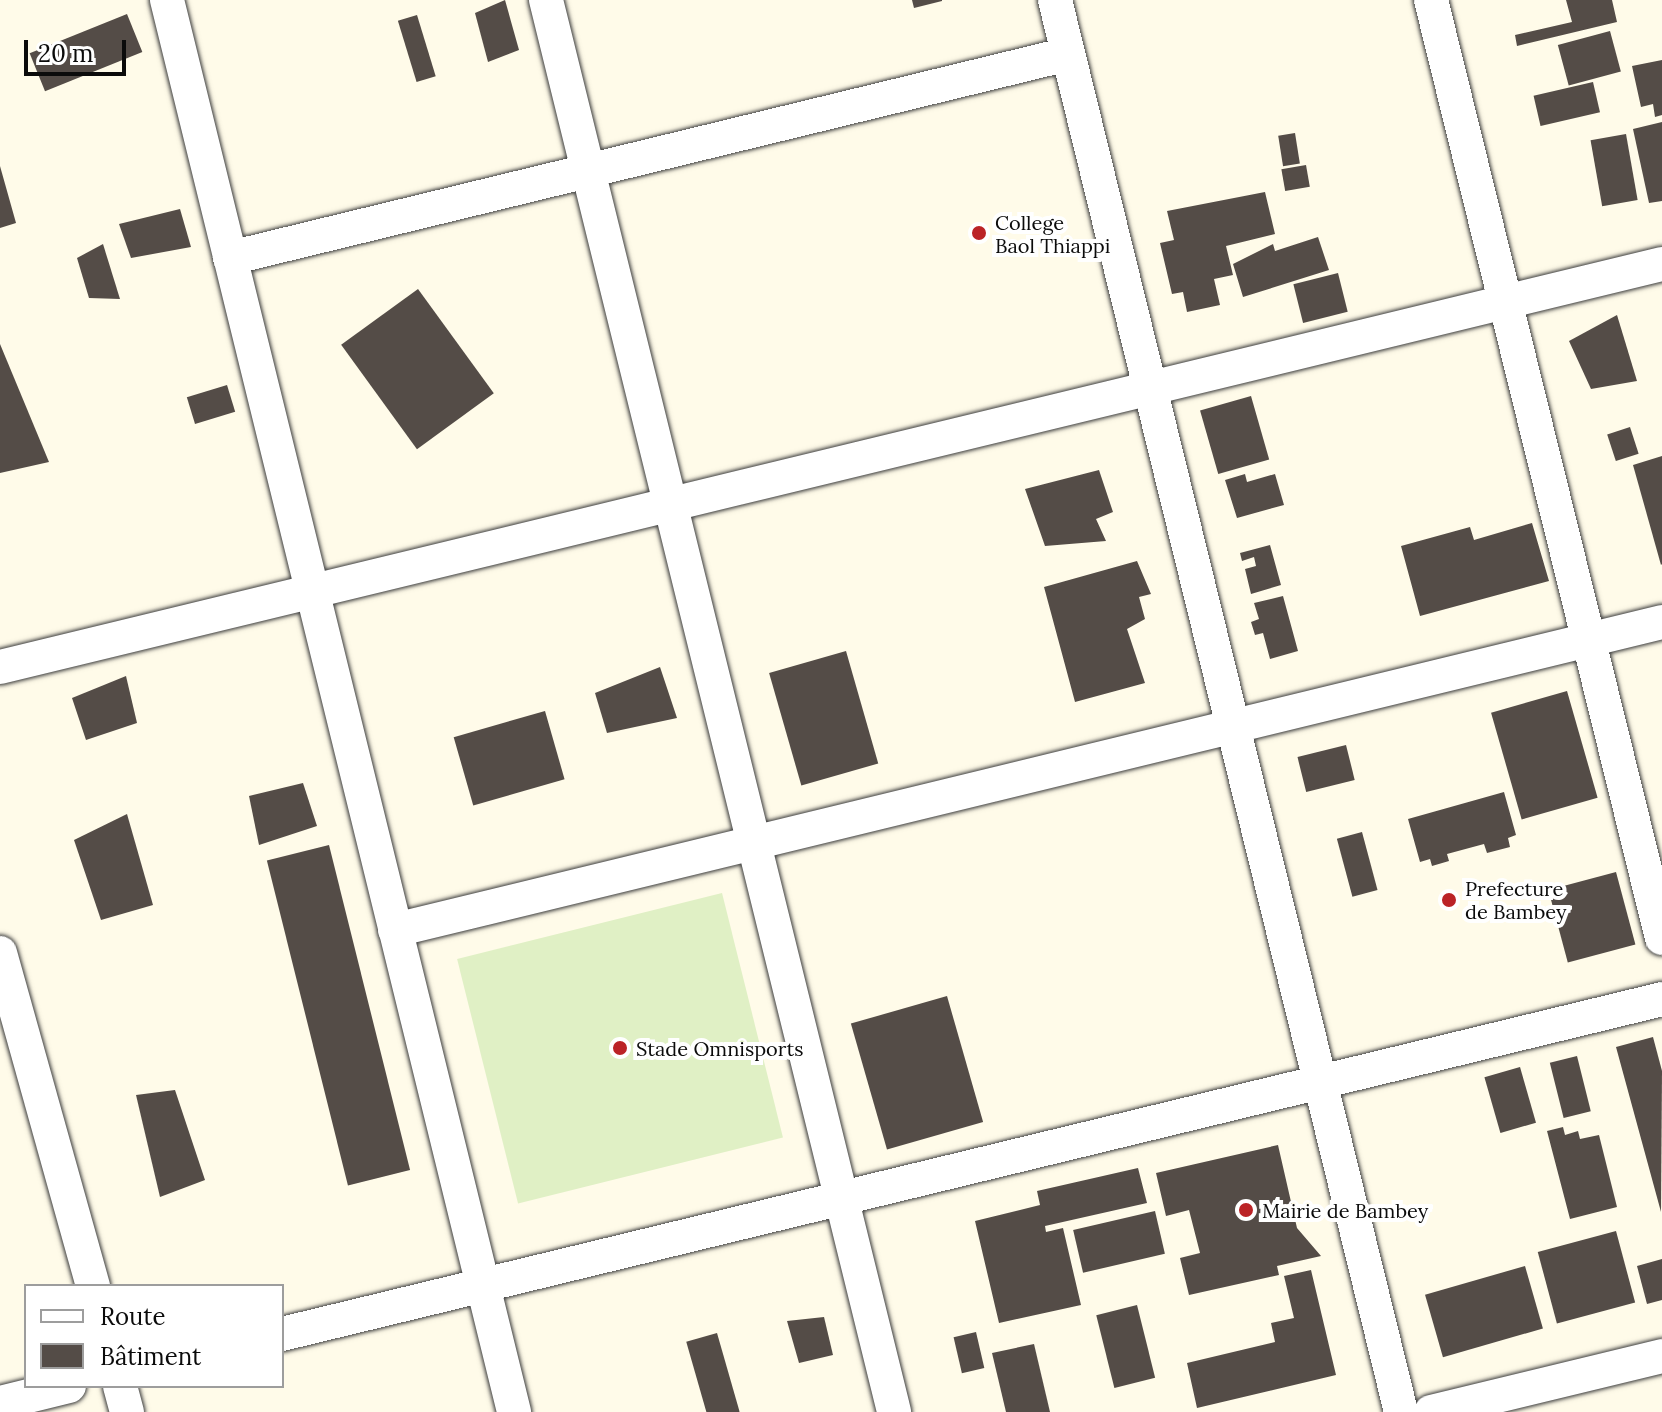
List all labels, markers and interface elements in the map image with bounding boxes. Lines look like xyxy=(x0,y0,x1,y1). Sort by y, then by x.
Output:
scale bar xyxy=(28,24,130,74)
text: 20 m xyxy=(38,38,94,69)
place label: College Baol Thiappi xyxy=(995,210,1110,257)
marker: College Baol Thiappi xyxy=(970,224,988,242)
place label: Prefecture de Bambey xyxy=(1465,876,1567,923)
marker: Prefecture de Bambey xyxy=(1440,891,1458,909)
place label: Stade Omnisports xyxy=(636,1036,804,1060)
marker: Stade Omnisports xyxy=(611,1039,629,1057)
place label: Mairie de Bambey xyxy=(1262,1198,1428,1222)
marker: Mairie de Bambey xyxy=(1237,1201,1255,1219)
legend xyxy=(24,1284,284,1388)
text: Route xyxy=(100,1301,166,1332)
text: Bâtiment xyxy=(100,1341,201,1372)

